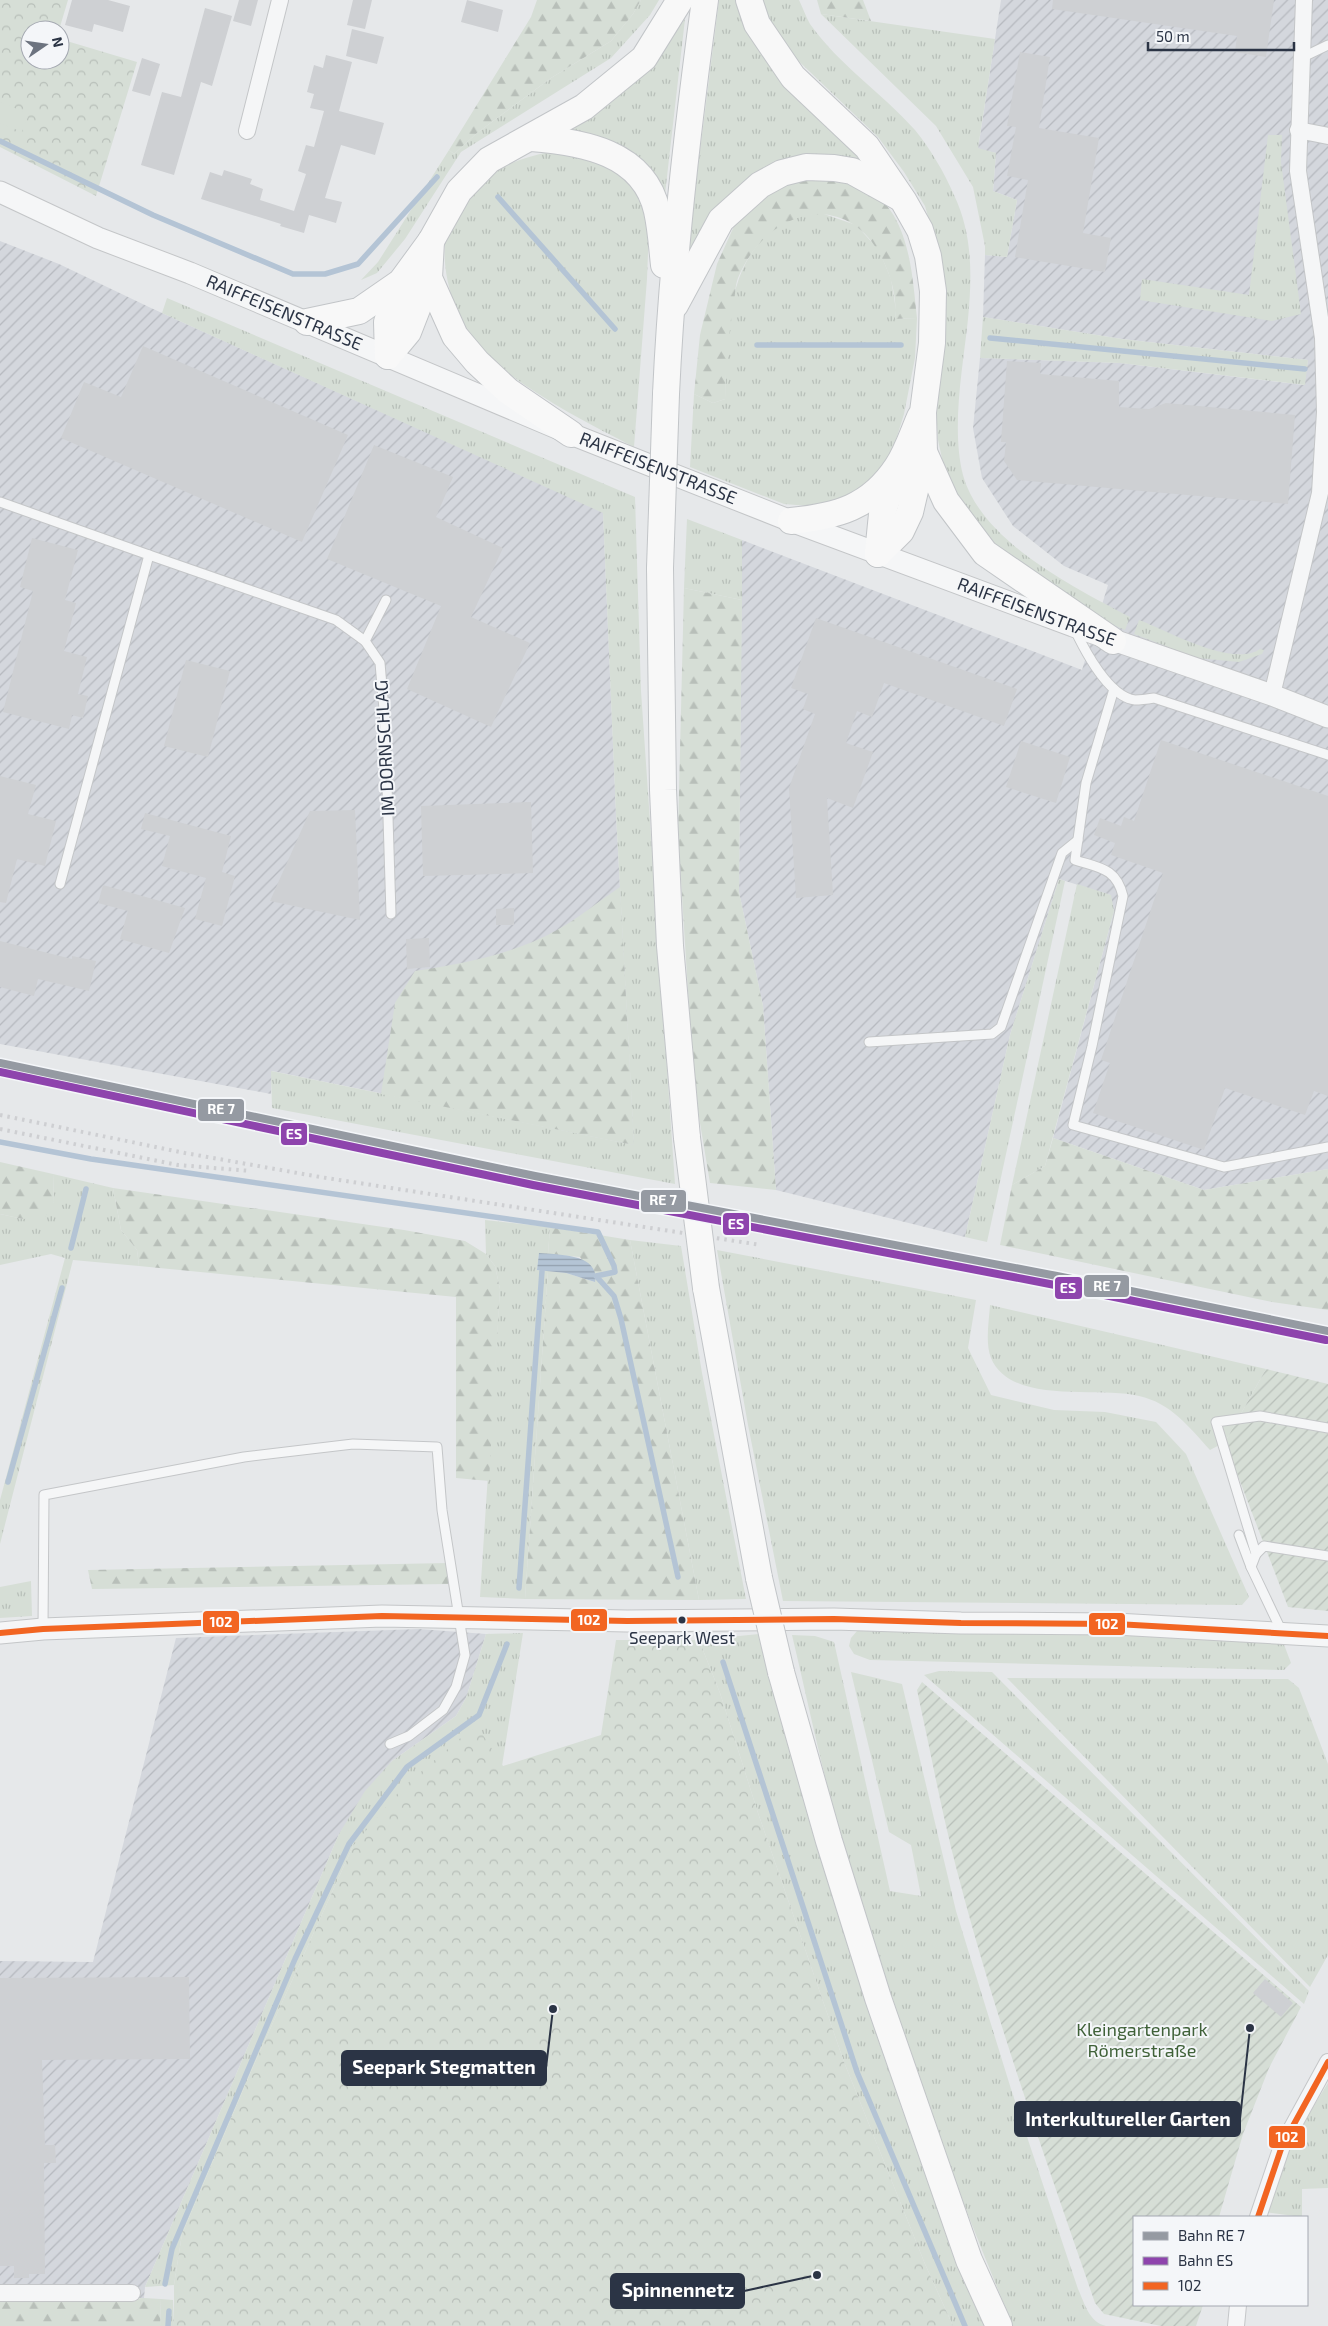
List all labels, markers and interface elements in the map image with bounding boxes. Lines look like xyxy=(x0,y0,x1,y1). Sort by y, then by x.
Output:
north arrow xyxy=(20,20,70,70)
scale bar xyxy=(1148,20,1294,52)
text: 50 m xyxy=(1156,27,1190,45)
text: N xyxy=(49,35,68,49)
street label: RAIFFEISENSTRASSE xyxy=(203,269,366,355)
street label: RAIFFEISENSTRASSE xyxy=(577,427,740,509)
street label: RAIFFEISENSTRASSE xyxy=(955,572,1119,650)
street label: IM DORNSCHLAG xyxy=(369,679,399,817)
line badge: RE 7 xyxy=(197,1098,245,1122)
text: RE 7 xyxy=(207,1100,235,1117)
line badge: ES xyxy=(280,1122,308,1146)
text: ES xyxy=(286,1125,302,1142)
line badge: RE 7 xyxy=(640,1189,687,1213)
text: RE 7 xyxy=(649,1191,677,1208)
line badge: ES xyxy=(722,1212,750,1236)
text: ES xyxy=(728,1215,744,1232)
line badge: RE 7 xyxy=(1083,1274,1130,1298)
line badge: ES xyxy=(1054,1276,1083,1300)
text: RE 7 xyxy=(1093,1277,1121,1294)
text: ES xyxy=(1060,1279,1076,1296)
line badge: 102 xyxy=(570,1608,608,1632)
line badge: 102 xyxy=(202,1610,240,1634)
text: 102 xyxy=(577,1611,601,1628)
line badge: 102 xyxy=(1088,1612,1126,1636)
text: 102 xyxy=(209,1613,233,1630)
marker: Seepark West xyxy=(677,1615,687,1625)
text: 102 xyxy=(1095,1615,1119,1632)
place label: Seepark West xyxy=(629,1627,735,1648)
park label: Kleingartenpark Römerstraße xyxy=(1076,2018,1208,2061)
callout: Seepark Stegmatten xyxy=(342,2051,546,2085)
text: Seepark Stegmatten xyxy=(352,2055,536,2078)
callout: Interkultureller Garten xyxy=(1015,2102,1240,2136)
text: Interkultureller Garten xyxy=(1025,2107,1231,2130)
line badge: 102 xyxy=(1268,2125,1306,2149)
text: 102 xyxy=(1275,2128,1299,2145)
legend xyxy=(1133,2216,1308,2306)
text: Bahn RE 7 xyxy=(1178,2226,1245,2244)
text: Bahn ES xyxy=(1178,2251,1233,2269)
callout: Spinnennetz xyxy=(611,2274,744,2308)
text: 102 xyxy=(1178,2276,1201,2294)
text: Spinnennetz xyxy=(622,2278,734,2301)

